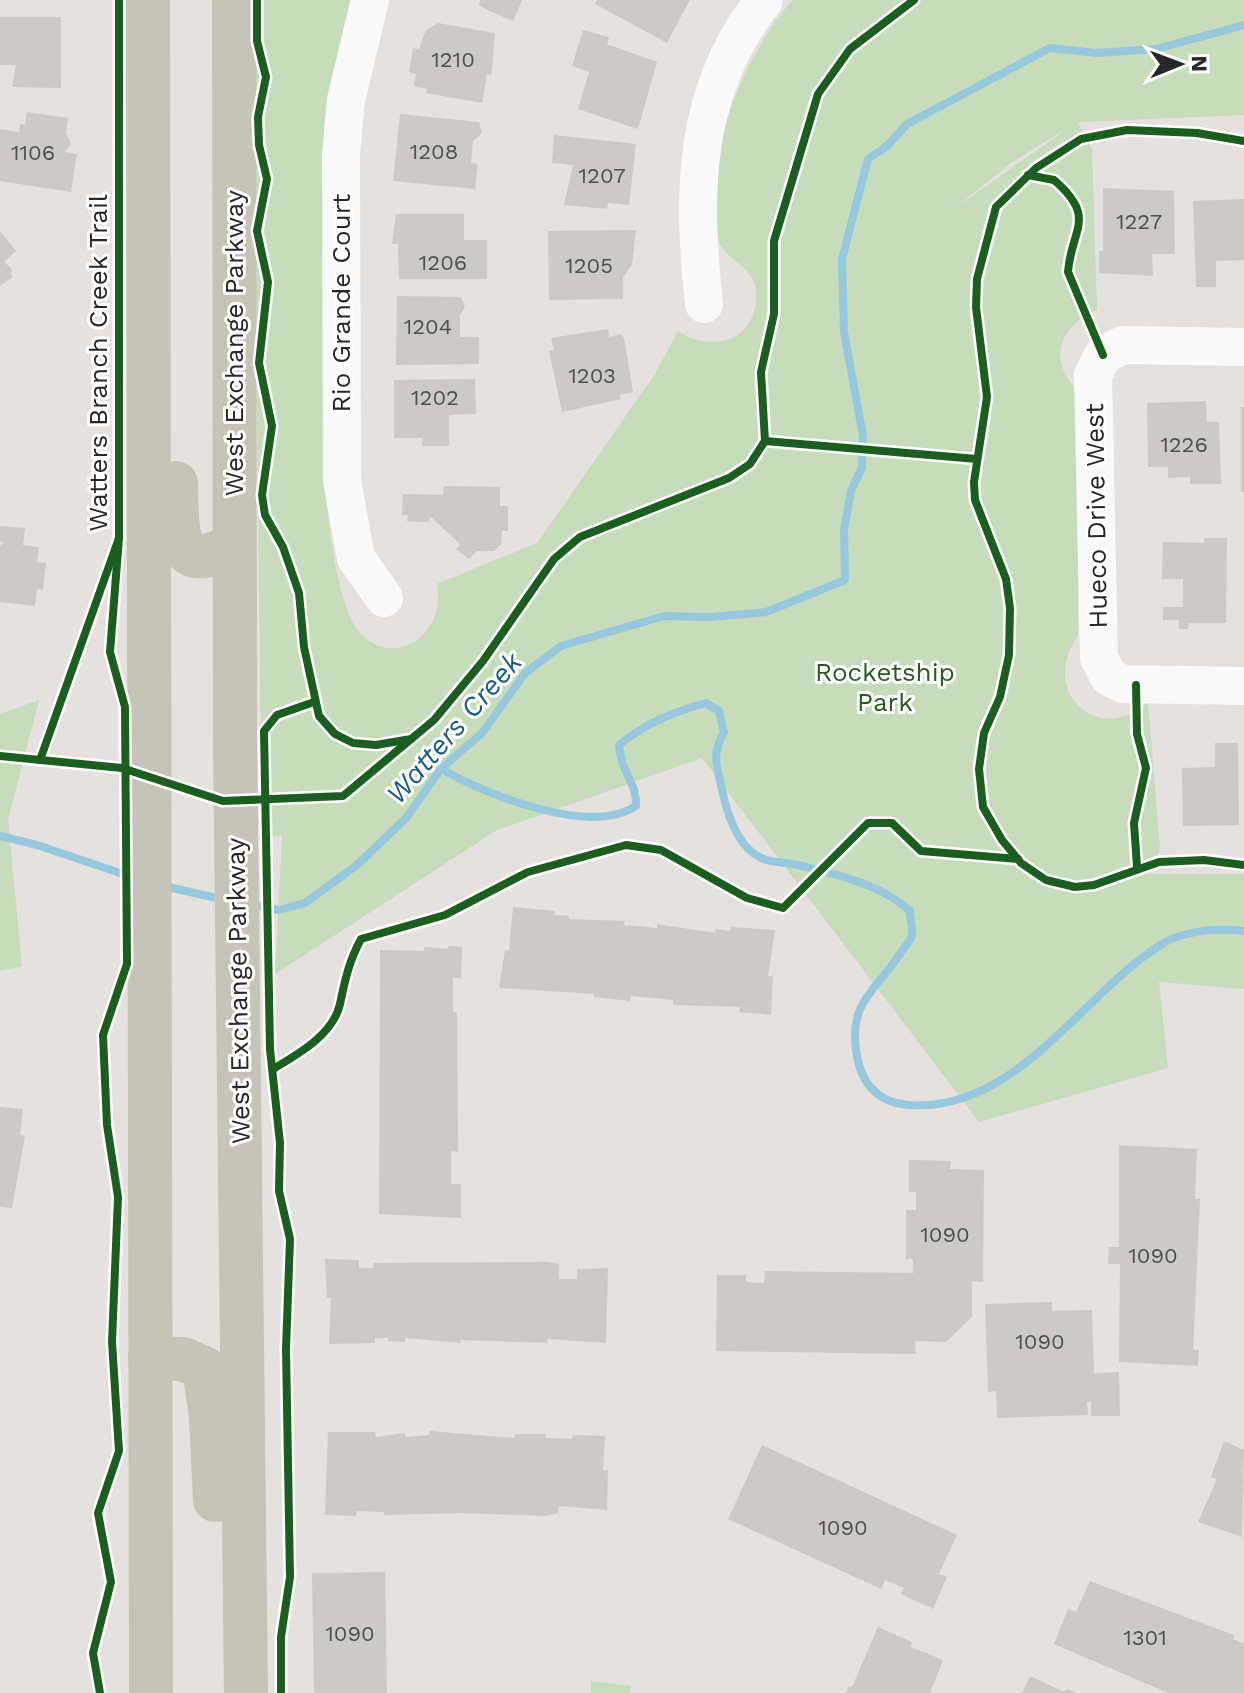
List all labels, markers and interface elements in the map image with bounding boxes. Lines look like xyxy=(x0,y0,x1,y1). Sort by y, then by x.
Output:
north arrow xyxy=(1140,24,1220,104)
house number: 1210 xyxy=(431,47,475,72)
text: N xyxy=(1187,55,1212,72)
house number: 1208 xyxy=(410,139,458,164)
house number: 1106 xyxy=(11,140,55,165)
house number: 1207 xyxy=(579,163,626,188)
street label: West Exchange Parkway xyxy=(219,189,249,496)
street label: Watters Branch Creek Trail xyxy=(83,194,113,532)
street label: Rio Grande Court xyxy=(326,194,356,412)
house number: 1227 xyxy=(1116,209,1162,234)
house number: 1206 xyxy=(419,250,467,275)
house number: 1205 xyxy=(565,253,613,278)
house number: 1204 xyxy=(404,314,452,339)
house number: 1203 xyxy=(568,363,616,388)
house number: 1202 xyxy=(411,385,459,410)
street label: Hueco Drive West xyxy=(1079,403,1113,629)
house number: 1226 xyxy=(1160,432,1208,457)
water label: Watters Creek xyxy=(379,645,529,810)
park label: Rocketship Park xyxy=(815,657,955,717)
street label: West Exchange Parkway xyxy=(220,837,256,1144)
house number: 1090 xyxy=(920,1222,970,1247)
house number: 1090 xyxy=(1128,1243,1178,1268)
house number: 1090 xyxy=(1015,1329,1065,1354)
house number: 1090 xyxy=(818,1515,868,1540)
house number: 1090 xyxy=(325,1621,375,1646)
house number: 1301 xyxy=(1123,1625,1167,1650)

